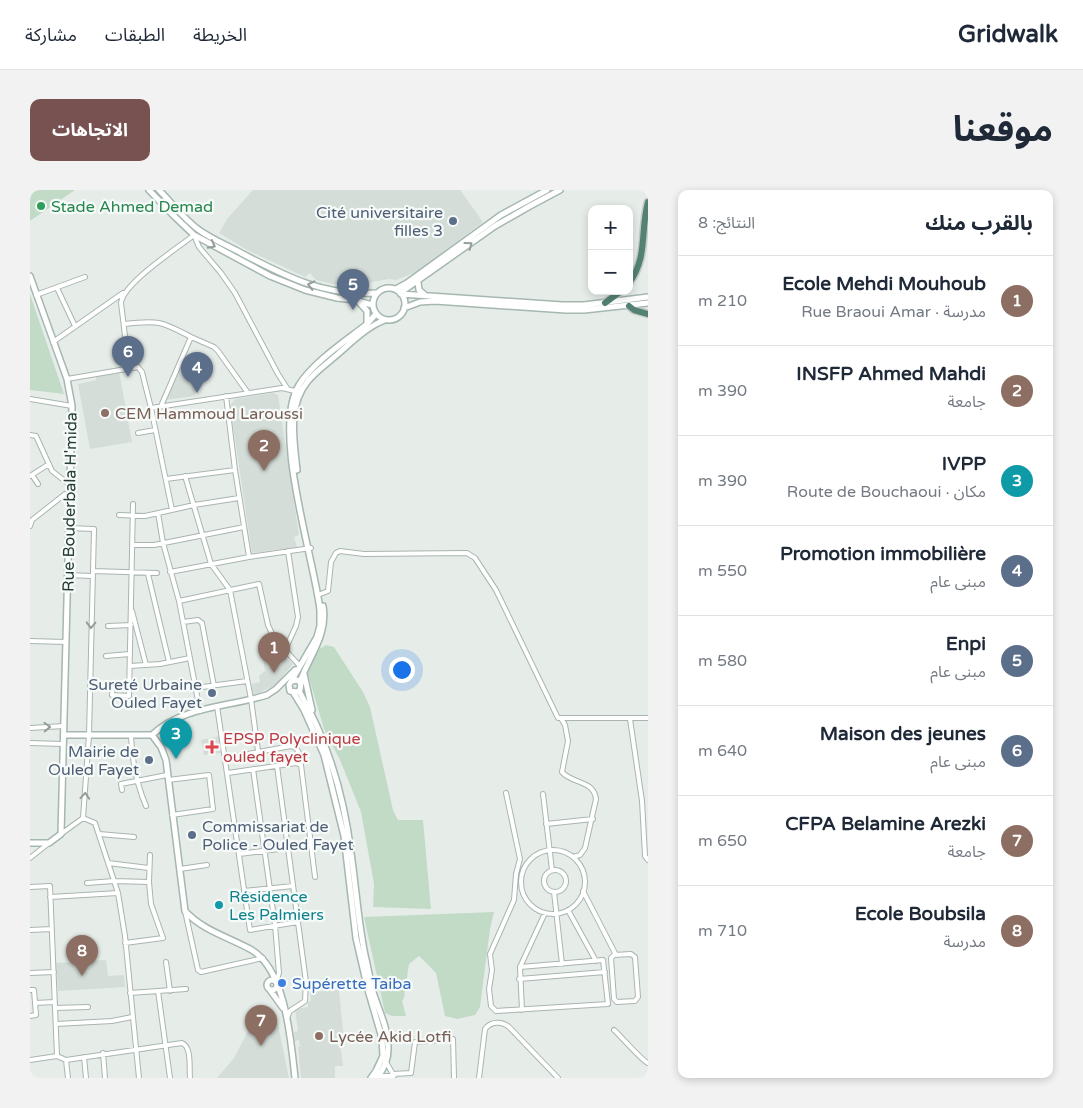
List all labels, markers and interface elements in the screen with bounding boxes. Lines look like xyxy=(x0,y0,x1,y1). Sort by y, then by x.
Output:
text: Gridwalk xyxy=(958,20,1058,49)
text: مشاركة xyxy=(25,24,77,46)
text: الطبقات xyxy=(105,24,165,46)
text: الخريطة xyxy=(193,24,247,46)
button: الاتجاهات xyxy=(30,99,150,161)
text: موقعنا xyxy=(953,109,1053,151)
place label: Stade Ahmed Demad xyxy=(51,197,213,217)
marker: Stade Ahmed Demad xyxy=(35,200,47,212)
place label: Cité universitaire filles 3 xyxy=(316,203,443,241)
map controls xyxy=(588,205,633,295)
button: + xyxy=(588,205,633,250)
text: بالقرب منك xyxy=(925,211,1033,236)
text: النتائج: 8 xyxy=(698,213,755,233)
marker: Cité universitaire filles 3 xyxy=(447,215,459,227)
one-way arrow xyxy=(206,239,215,249)
one-way arrow xyxy=(463,242,473,251)
button: − xyxy=(588,250,633,295)
pin: 5 xyxy=(337,269,369,310)
text: Ecole Mehdi Mouhoub xyxy=(782,273,986,295)
one-way arrow xyxy=(307,280,315,291)
text: 210 m xyxy=(698,291,747,311)
text: 1 xyxy=(1012,291,1022,311)
text: مدرسة · Rue Braoui Amar xyxy=(801,302,986,322)
pin: 6 xyxy=(112,336,144,377)
pin: 4 xyxy=(181,352,213,393)
text: INSFP Ahmed Mahdi xyxy=(796,363,986,385)
text: 390 m xyxy=(698,381,747,401)
text: 2 xyxy=(1012,381,1022,401)
text: جامعة xyxy=(947,392,986,412)
place label: CEM Hammoud Laroussi xyxy=(115,404,303,424)
marker: CEM Hammoud Laroussi xyxy=(99,407,111,419)
street label: Rue Bouderbala H'mida xyxy=(58,412,82,592)
pin: 2 xyxy=(248,430,280,471)
text: IVPP xyxy=(942,453,986,475)
text: 390 m xyxy=(698,471,747,491)
text: 3 xyxy=(1012,471,1022,491)
text: مكان · Route de Bouchaoui xyxy=(787,482,986,502)
text: Promotion immobilière xyxy=(780,543,986,565)
text: 550 m xyxy=(698,561,747,581)
text: 4 xyxy=(1012,561,1022,581)
text: مبنى عام xyxy=(930,572,986,592)
one-way arrow xyxy=(86,622,96,629)
pin: 1 xyxy=(258,632,290,673)
text: Enpi xyxy=(946,633,986,655)
text: 580 m xyxy=(698,651,747,671)
text: 5 xyxy=(1012,651,1022,671)
your location xyxy=(389,657,415,683)
text: مبنى عام xyxy=(930,662,986,682)
place label: Sureté Urbaine Ouled Fayet xyxy=(89,675,202,713)
marker: Sureté Urbaine Ouled Fayet xyxy=(206,687,218,699)
pin: 3 xyxy=(160,718,192,759)
one-way arrow xyxy=(44,722,51,732)
text: Maison des jeunes xyxy=(820,723,986,745)
place label: EPSP Polyclinique ouled fayet xyxy=(223,729,361,767)
marker: EPSP Polyclinique ouled fayet xyxy=(205,740,219,754)
text: 640 m xyxy=(698,741,747,761)
text: 6 xyxy=(1012,741,1022,761)
place label: Mairie de Ouled Fayet xyxy=(48,742,139,780)
text: مبنى عام xyxy=(930,752,986,772)
marker: Mairie de Ouled Fayet xyxy=(143,754,155,766)
one-way arrow xyxy=(79,792,90,800)
text: CFPA Belamine Arezki xyxy=(785,813,986,835)
place label: Commissariat de Police - Ouled Fayet xyxy=(202,817,354,855)
marker: Commissariat de Police - Ouled Fayet xyxy=(186,829,198,841)
text: 650 m xyxy=(698,831,747,851)
text: 7 xyxy=(1012,831,1022,851)
text: جامعة xyxy=(947,842,986,862)
place label: Résidence Les Palmiers xyxy=(229,887,324,925)
marker: Résidence Les Palmiers xyxy=(213,899,225,911)
text: Ecole Boubsila xyxy=(855,903,986,925)
text: 710 m xyxy=(698,921,747,941)
text: 8 xyxy=(1012,921,1022,941)
text: مدرسة xyxy=(943,932,986,952)
pin: 8 xyxy=(66,935,98,976)
place label: Supérette Taiba xyxy=(292,974,411,994)
marker: Supérette Taiba xyxy=(276,977,288,989)
pin: 7 xyxy=(245,1005,277,1046)
place label: Lycée Akid Lotfi xyxy=(329,1027,451,1047)
marker: Lycée Akid Lotfi xyxy=(313,1030,325,1042)

